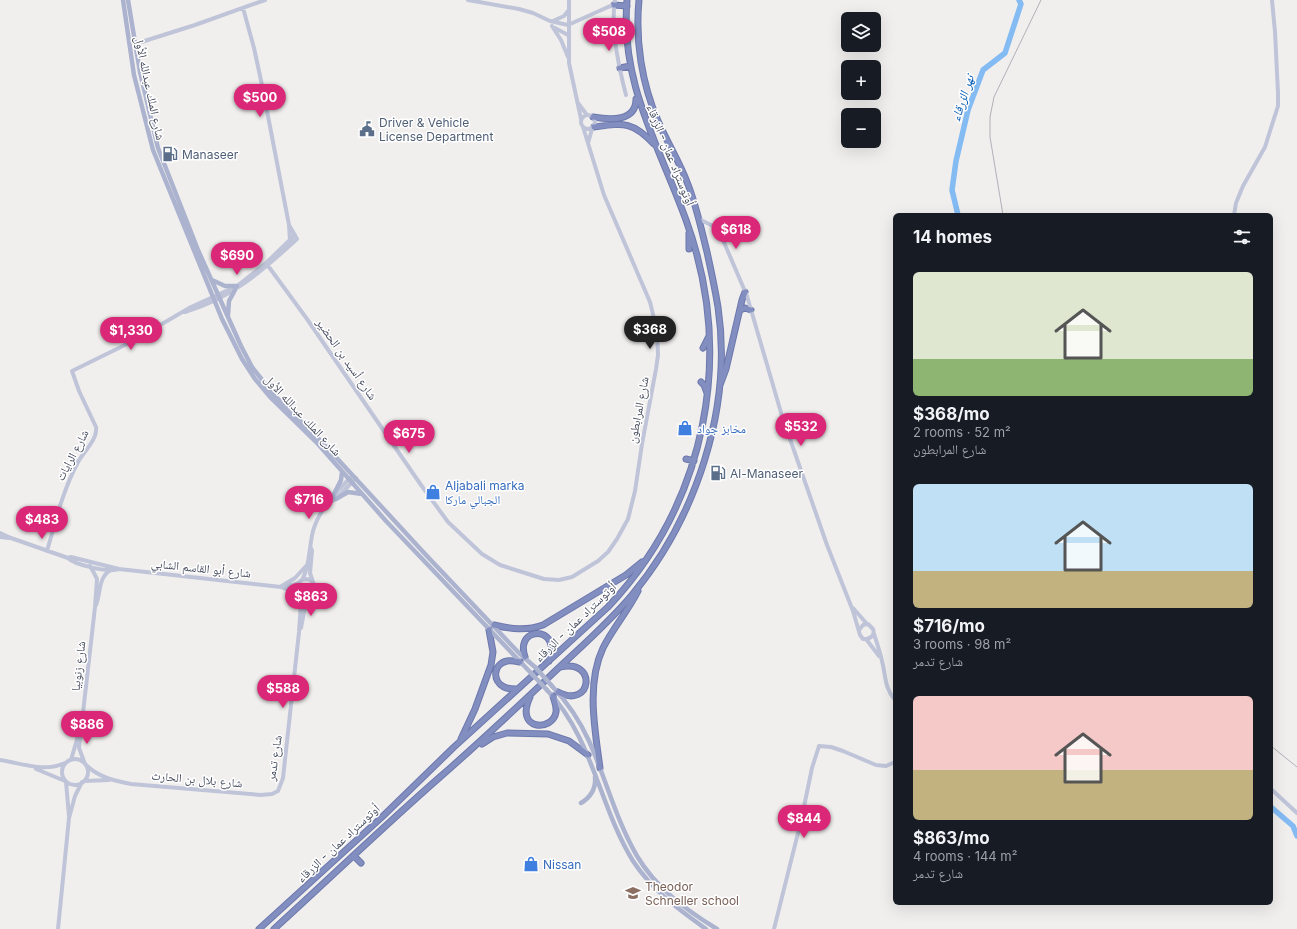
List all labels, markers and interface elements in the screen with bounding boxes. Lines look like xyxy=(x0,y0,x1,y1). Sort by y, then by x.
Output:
map controls xyxy=(841,12,881,148)
button: layers xyxy=(841,12,881,52)
pin: $508 xyxy=(585,18,633,52)
text: $508 xyxy=(592,23,626,39)
street label: شارع الملك عبدالله الأول xyxy=(131,35,168,142)
button: + xyxy=(841,60,881,100)
water label: نهر الزرقاء xyxy=(947,71,978,123)
pin: $500 xyxy=(236,84,284,118)
text: $500 xyxy=(243,89,277,105)
street label: أوتوستراد عمان - الزرقاء xyxy=(644,102,698,208)
button: − xyxy=(841,108,881,148)
place label: Driver & Vehicle License Department xyxy=(379,115,493,144)
public building icon: Driver & Vehicle License Department xyxy=(358,120,376,138)
fuel station icon: Manaseer xyxy=(161,145,179,163)
place label: Manaseer xyxy=(182,147,239,162)
pin: $618 xyxy=(712,216,760,250)
text: $618 xyxy=(720,221,752,237)
icon: filters xyxy=(1231,226,1253,248)
text: 14 homes xyxy=(913,227,992,247)
pin: $690 xyxy=(213,242,261,276)
text: $690 xyxy=(220,247,254,263)
icon: home xyxy=(1047,298,1119,370)
street label: شارع أسيد بن الحضير xyxy=(312,315,381,403)
pin: $368 xyxy=(626,316,674,350)
pin: $1,330 xyxy=(98,317,164,351)
text: $368 xyxy=(633,321,667,337)
text: $1,330 xyxy=(109,322,153,338)
street label: شارع الملك عبدالله الأول xyxy=(261,371,345,460)
street label: شارع المرابطون xyxy=(624,375,653,445)
text: $368/mo xyxy=(913,404,990,424)
pin: $532 xyxy=(777,413,825,447)
text: $532 xyxy=(784,418,818,434)
shop icon: مخابز جواد xyxy=(676,419,694,437)
pin: $675 xyxy=(385,420,433,454)
place label: مخابز جواد xyxy=(697,421,746,436)
text: 2 rooms · 52 m² xyxy=(913,424,1011,440)
text: $675 xyxy=(393,425,425,441)
street label: شارع الرايات xyxy=(52,427,93,484)
text: شارع المرابطون xyxy=(913,441,986,457)
fuel station icon: Al-Manaseer xyxy=(709,464,727,482)
place label: Al-Manaseer xyxy=(730,466,803,481)
place label: Aljabali marka الجبالي ماركا xyxy=(445,478,525,510)
shop icon: Aljabali marka الجبالي ماركا xyxy=(424,483,442,501)
pin: $716 xyxy=(285,486,333,520)
text: $716 xyxy=(294,491,324,507)
pin: $483 xyxy=(18,506,66,540)
icon: home xyxy=(1047,510,1119,582)
text: $483 xyxy=(25,511,59,527)
street label: شارع أبو القاسم الشابي xyxy=(150,555,252,584)
street label: أوتوستراد عمان - الزرقاء xyxy=(531,579,619,665)
pin: $863 xyxy=(287,583,335,617)
text: $863 xyxy=(294,588,328,604)
text: $716/mo xyxy=(913,616,985,636)
text: 3 rooms · 98 m² xyxy=(913,636,1011,652)
street label: شارع زنوبيا xyxy=(67,640,90,692)
text: شارع تدمر xyxy=(913,653,963,669)
pin: $588 xyxy=(259,675,307,709)
text: $588 xyxy=(266,680,300,696)
pin: $886 xyxy=(63,711,111,745)
text: $886 xyxy=(70,716,104,732)
icon: home xyxy=(1047,722,1119,794)
street label: شارع تدمر xyxy=(263,734,286,783)
street label: شارع بلال بن الحارث xyxy=(151,768,243,791)
street label: أوتوستراد عمان - الزرقاء xyxy=(293,801,383,885)
pin: $844 xyxy=(780,805,828,839)
text: $844 xyxy=(787,810,821,826)
text: $863/mo xyxy=(913,828,990,848)
text: 4 rooms · 144 m² xyxy=(913,848,1018,864)
shop icon: Nissan xyxy=(522,855,540,873)
place label: Nissan xyxy=(543,857,581,872)
text: شارع تدمر xyxy=(913,865,963,881)
place label: Theodor Schneller school xyxy=(645,879,739,908)
school or university icon: Theodor Schneller school xyxy=(624,884,642,902)

